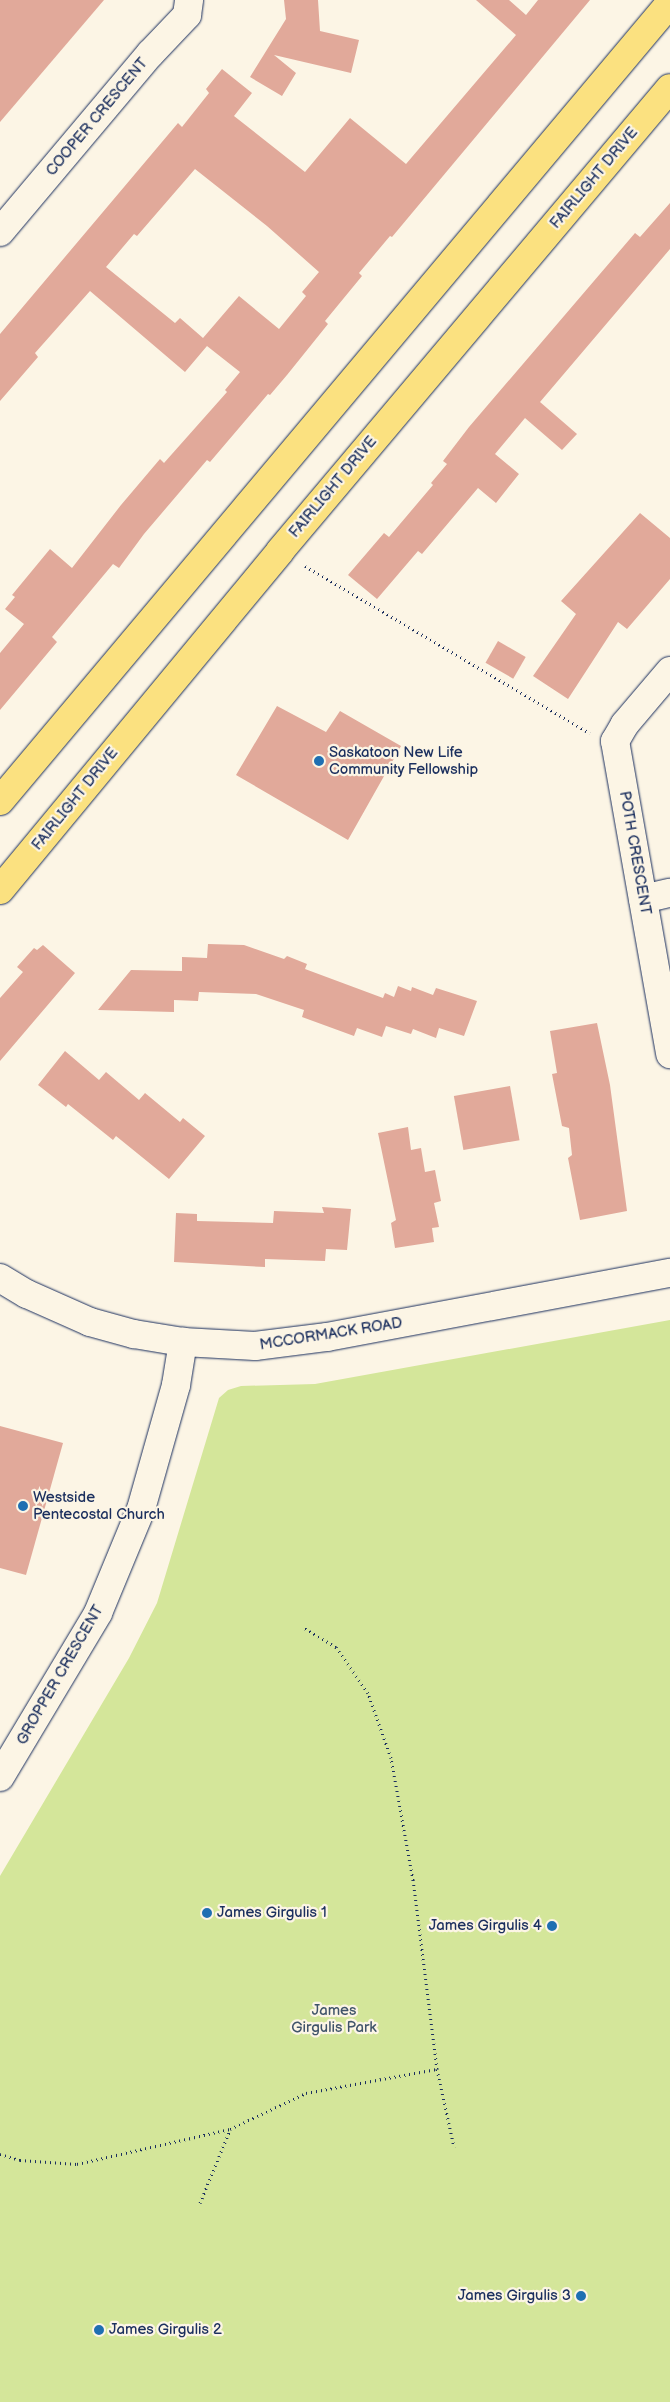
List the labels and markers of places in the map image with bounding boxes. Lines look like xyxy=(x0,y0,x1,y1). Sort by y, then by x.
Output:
place label: Saskatoon New Life Community Fellowship xyxy=(329,743,479,778)
marker: Saskatoon New Life Community Fellowship xyxy=(313,755,325,767)
place label: Westside Pentecostal Church xyxy=(33,1488,165,1523)
marker: Westside Pentecostal Church xyxy=(17,1500,29,1512)
place label: James Girgulis 1 xyxy=(217,1904,327,1922)
marker: James Girgulis 1 xyxy=(201,1907,213,1919)
place label: James Girgulis 4 xyxy=(429,1917,542,1935)
marker: James Girgulis 4 xyxy=(546,1920,558,1932)
place label: James Girgulis 3 xyxy=(458,2287,571,2305)
marker: James Girgulis 3 xyxy=(575,2290,587,2302)
place label: James Girgulis 2 xyxy=(109,2321,222,2339)
marker: James Girgulis 2 xyxy=(93,2324,105,2336)

